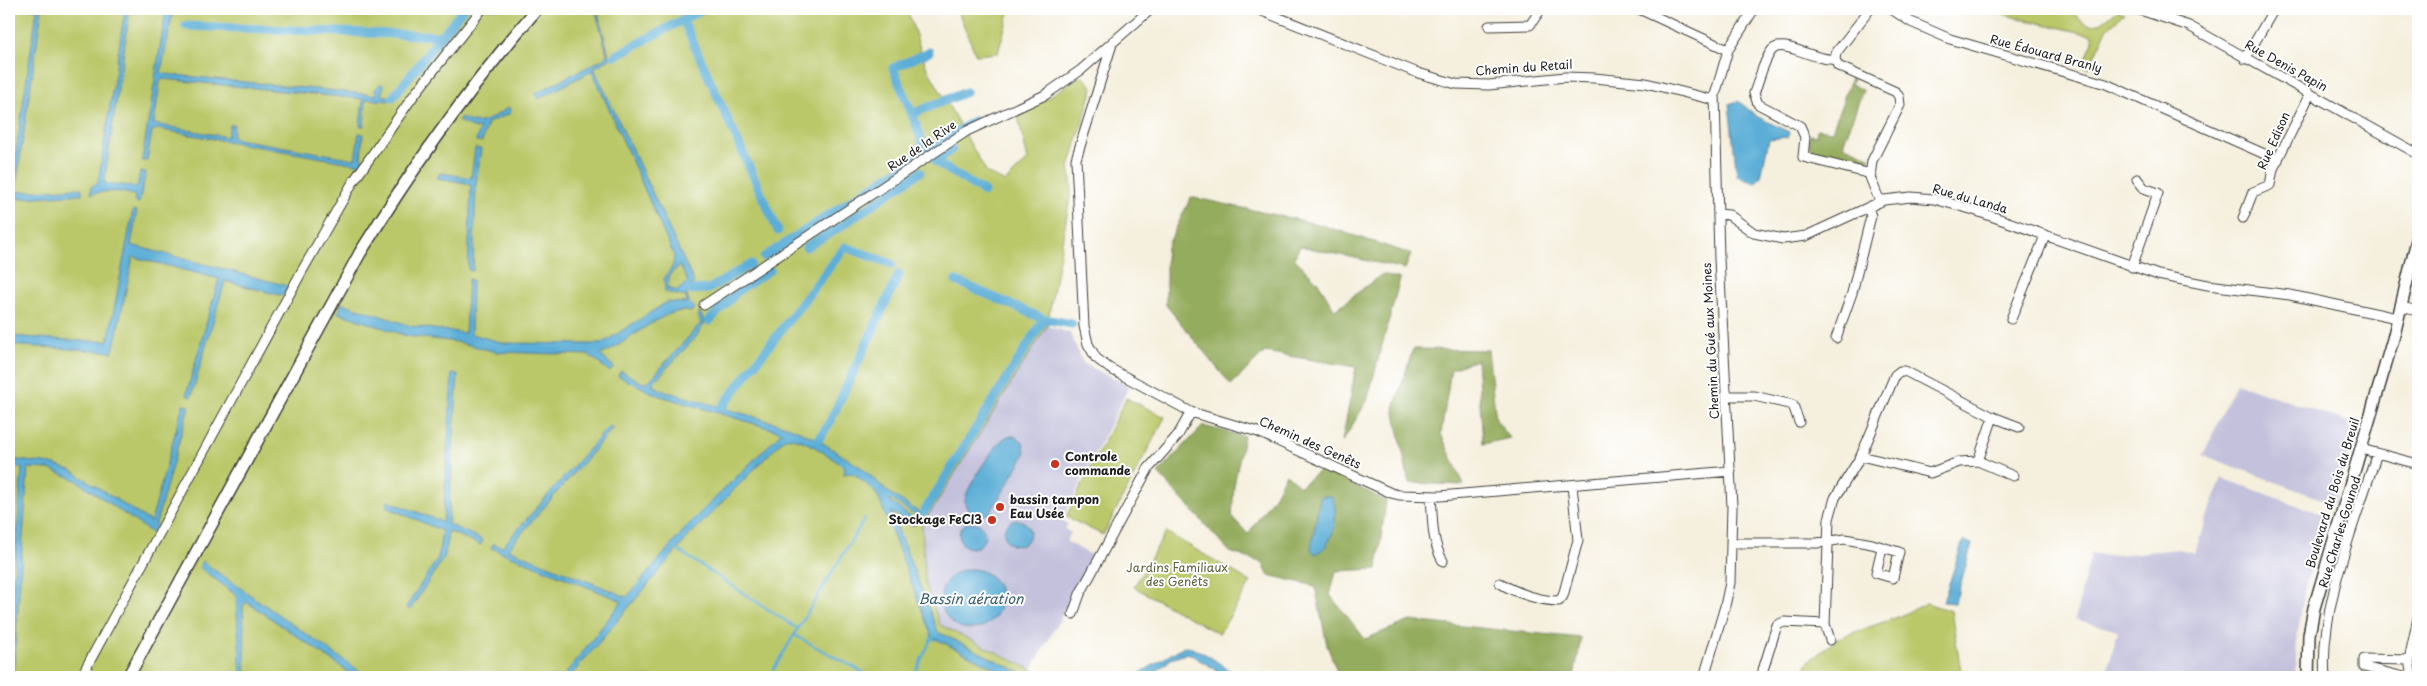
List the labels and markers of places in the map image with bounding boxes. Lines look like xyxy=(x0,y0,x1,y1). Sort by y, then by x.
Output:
place label: Controle commande xyxy=(1065,447,1131,479)
marker: Controle commande xyxy=(1049,458,1061,470)
place label: bassin tampon Eau Usée xyxy=(1010,490,1099,522)
marker: bassin tampon Eau Usée xyxy=(994,501,1006,513)
place label: Stockage FeCl3 xyxy=(888,510,982,528)
marker: Stockage FeCl3 xyxy=(986,514,998,526)

